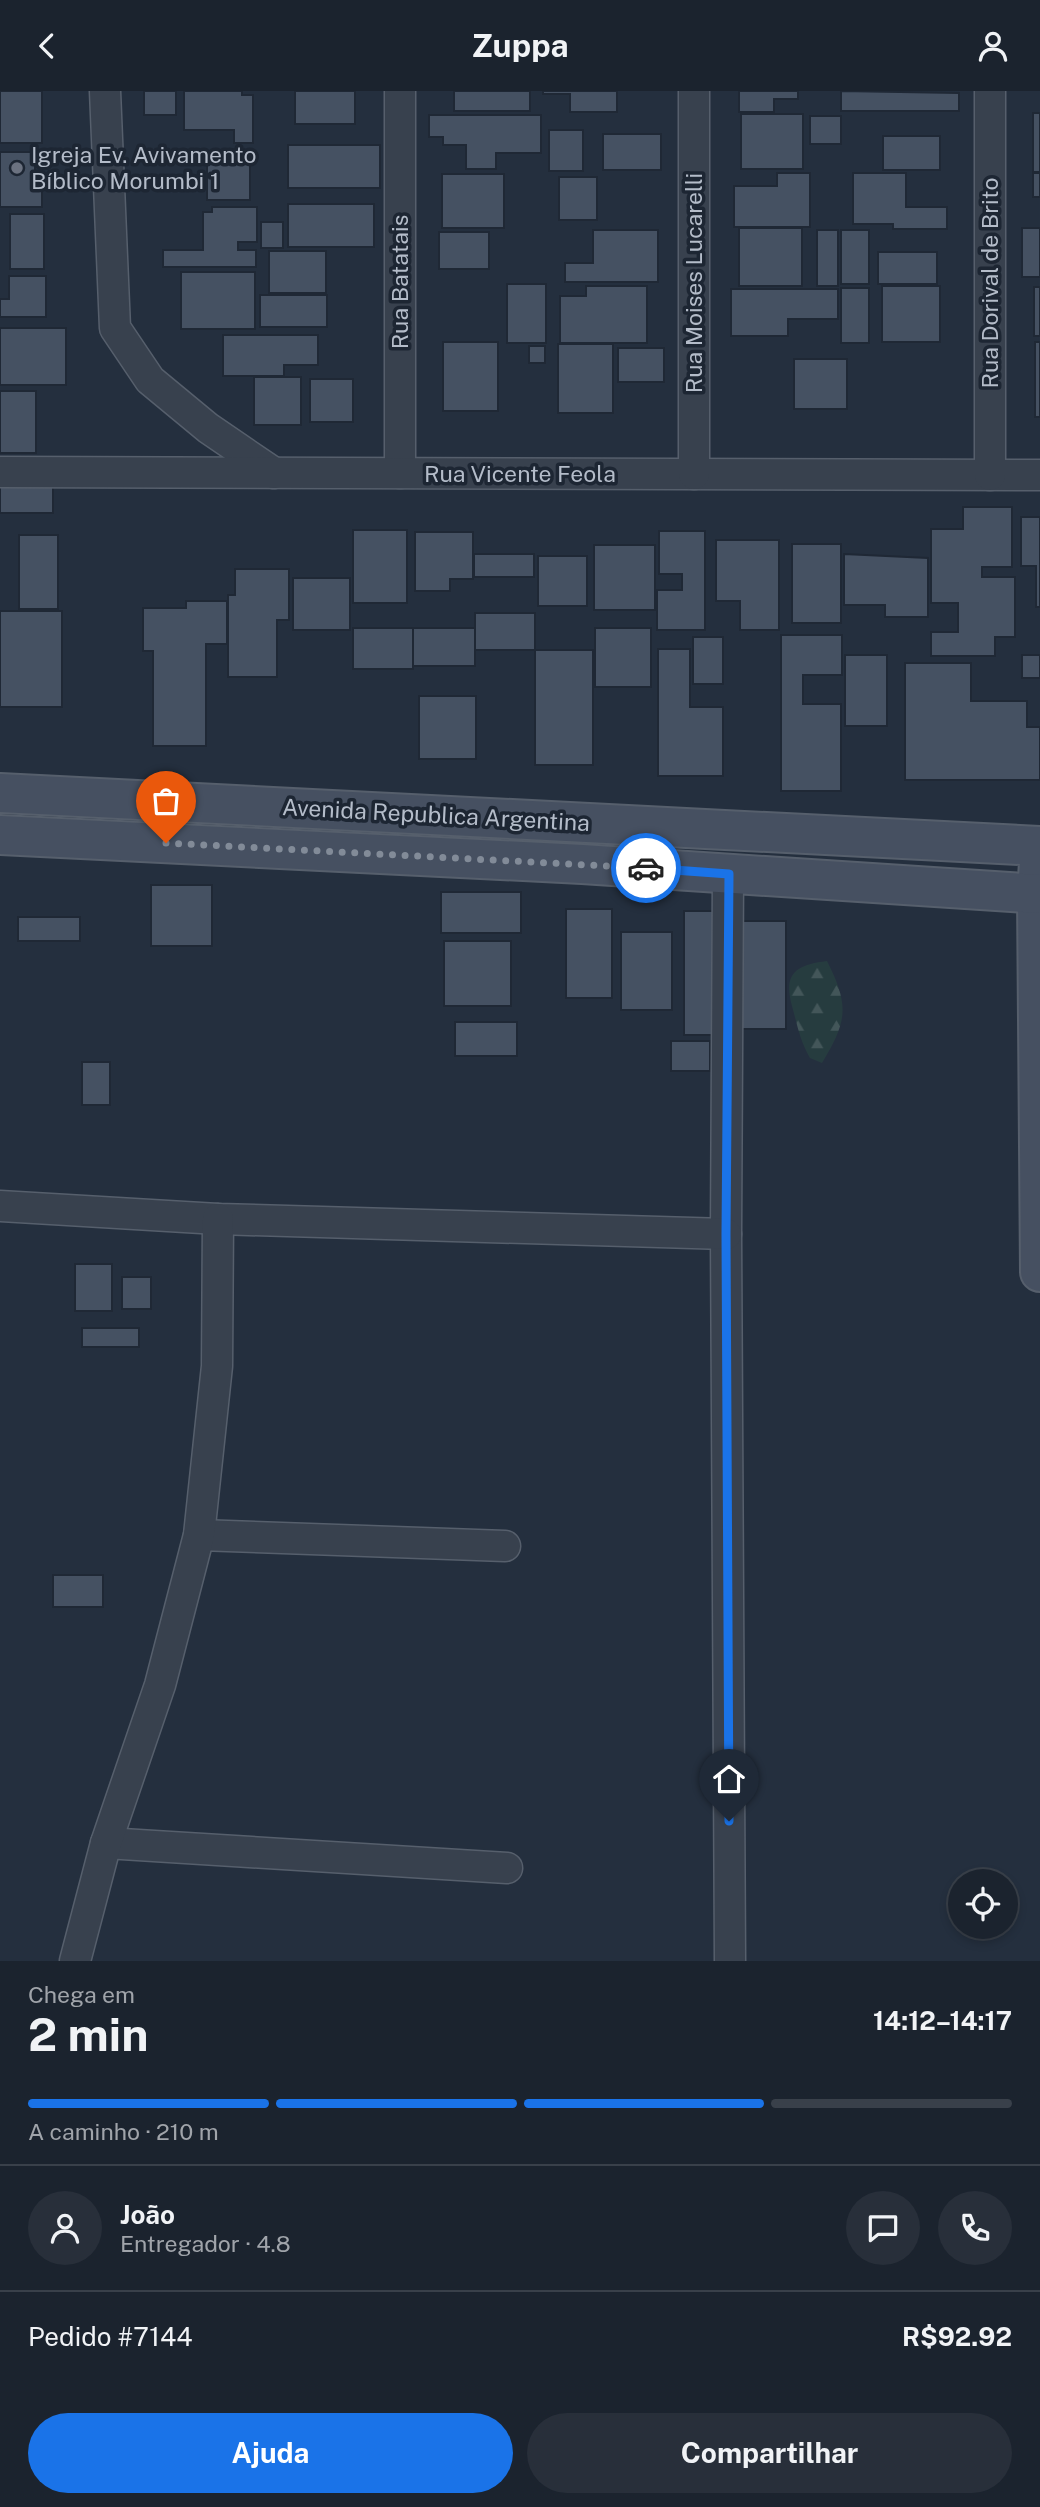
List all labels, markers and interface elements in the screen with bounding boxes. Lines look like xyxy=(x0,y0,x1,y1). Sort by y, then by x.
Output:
icon: back xyxy=(28,27,66,65)
text: Zuppa xyxy=(471,27,569,64)
icon: person xyxy=(974,27,1012,65)
place label: Igreja Ev. Avivamento Bíblico Morumbi 1 xyxy=(31,141,256,194)
marker: Igreja Ev. Avivamento Bíblico Morumbi 1 xyxy=(9,160,25,176)
street label: Rua Moises Lucarelli xyxy=(680,173,707,393)
street label: Rua Dorival de Brito xyxy=(976,178,1003,388)
street label: Rua Batatais xyxy=(386,215,413,349)
street label: Rua Vicente Feola xyxy=(424,460,616,487)
pin xyxy=(136,771,196,843)
icon: bag xyxy=(147,782,185,820)
street label: Avenida Republica Argentina xyxy=(282,793,591,836)
courier xyxy=(611,833,681,903)
icon: car xyxy=(627,849,665,887)
pin xyxy=(699,1749,759,1821)
icon: home xyxy=(710,1760,748,1798)
map controls xyxy=(948,1869,1018,1939)
button: locate xyxy=(948,1869,1018,1939)
text: Chega em xyxy=(28,1981,135,2008)
text: 14:12–14:17 xyxy=(873,2005,1012,2036)
text: 2 min xyxy=(28,2007,148,2061)
text: A caminho · 210 m xyxy=(28,2118,219,2145)
button: person xyxy=(28,2191,102,2265)
button: chat xyxy=(846,2191,920,2265)
button: phone xyxy=(938,2191,1012,2265)
text: João xyxy=(120,2199,175,2230)
text: Entregador · 4.8 xyxy=(120,2230,291,2257)
text: Pedido #7144 xyxy=(28,2321,193,2352)
text: R$92.92 xyxy=(902,2321,1012,2352)
button: Ajuda xyxy=(28,2413,513,2493)
button: Compartilhar xyxy=(527,2413,1012,2493)

